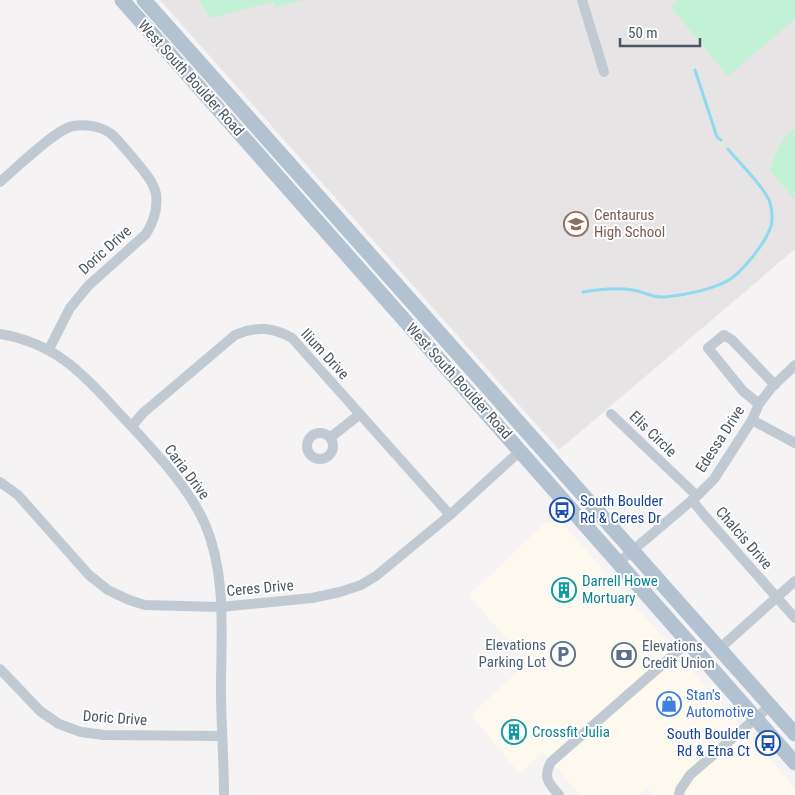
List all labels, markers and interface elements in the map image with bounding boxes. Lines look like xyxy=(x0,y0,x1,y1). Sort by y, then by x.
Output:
scale bar xyxy=(620,15,700,47)
street label: West South Boulder Road xyxy=(134,16,248,140)
text: 50 m xyxy=(628,24,658,42)
place label: Centaurus High School xyxy=(594,206,665,241)
school or university icon: Centaurus High School xyxy=(563,211,589,237)
street label: Doric Drive xyxy=(75,222,135,278)
street label: West South Boulder Road xyxy=(402,319,516,443)
street label: Ilium Drive xyxy=(297,325,353,383)
street label: Edessa Drive xyxy=(692,402,748,476)
street label: Elis Circle xyxy=(626,407,680,461)
street label: Caria Drive xyxy=(160,441,214,503)
place label: South Boulder Rd & Ceres Dr xyxy=(580,492,664,527)
bus stop icon: South Boulder Rd & Ceres Dr xyxy=(549,497,575,523)
street label: Chalcis Drive xyxy=(712,503,776,573)
place label: Darrell Howe Mortuary xyxy=(582,572,658,607)
street label: Ceres Drive xyxy=(226,576,294,600)
building icon: Darrell Howe Mortuary xyxy=(551,577,577,603)
place label: Elevations Parking Lot xyxy=(479,636,546,671)
place label: Elevations Credit Union xyxy=(642,637,715,672)
parking icon: Elevations Parking Lot xyxy=(550,641,576,667)
bank icon: Elevations Credit Union xyxy=(611,642,637,668)
place label: Stan's Automotive xyxy=(686,686,754,721)
shop icon: Stan's Automotive xyxy=(656,691,682,717)
street label: Doric Drive xyxy=(82,707,148,729)
building icon: Crossfit Julia xyxy=(501,719,527,745)
place label: Crossfit Julia xyxy=(532,723,610,741)
place label: South Boulder Rd & Etna Ct xyxy=(667,725,750,760)
bus stop icon: South Boulder Rd & Etna Ct xyxy=(755,730,781,756)

